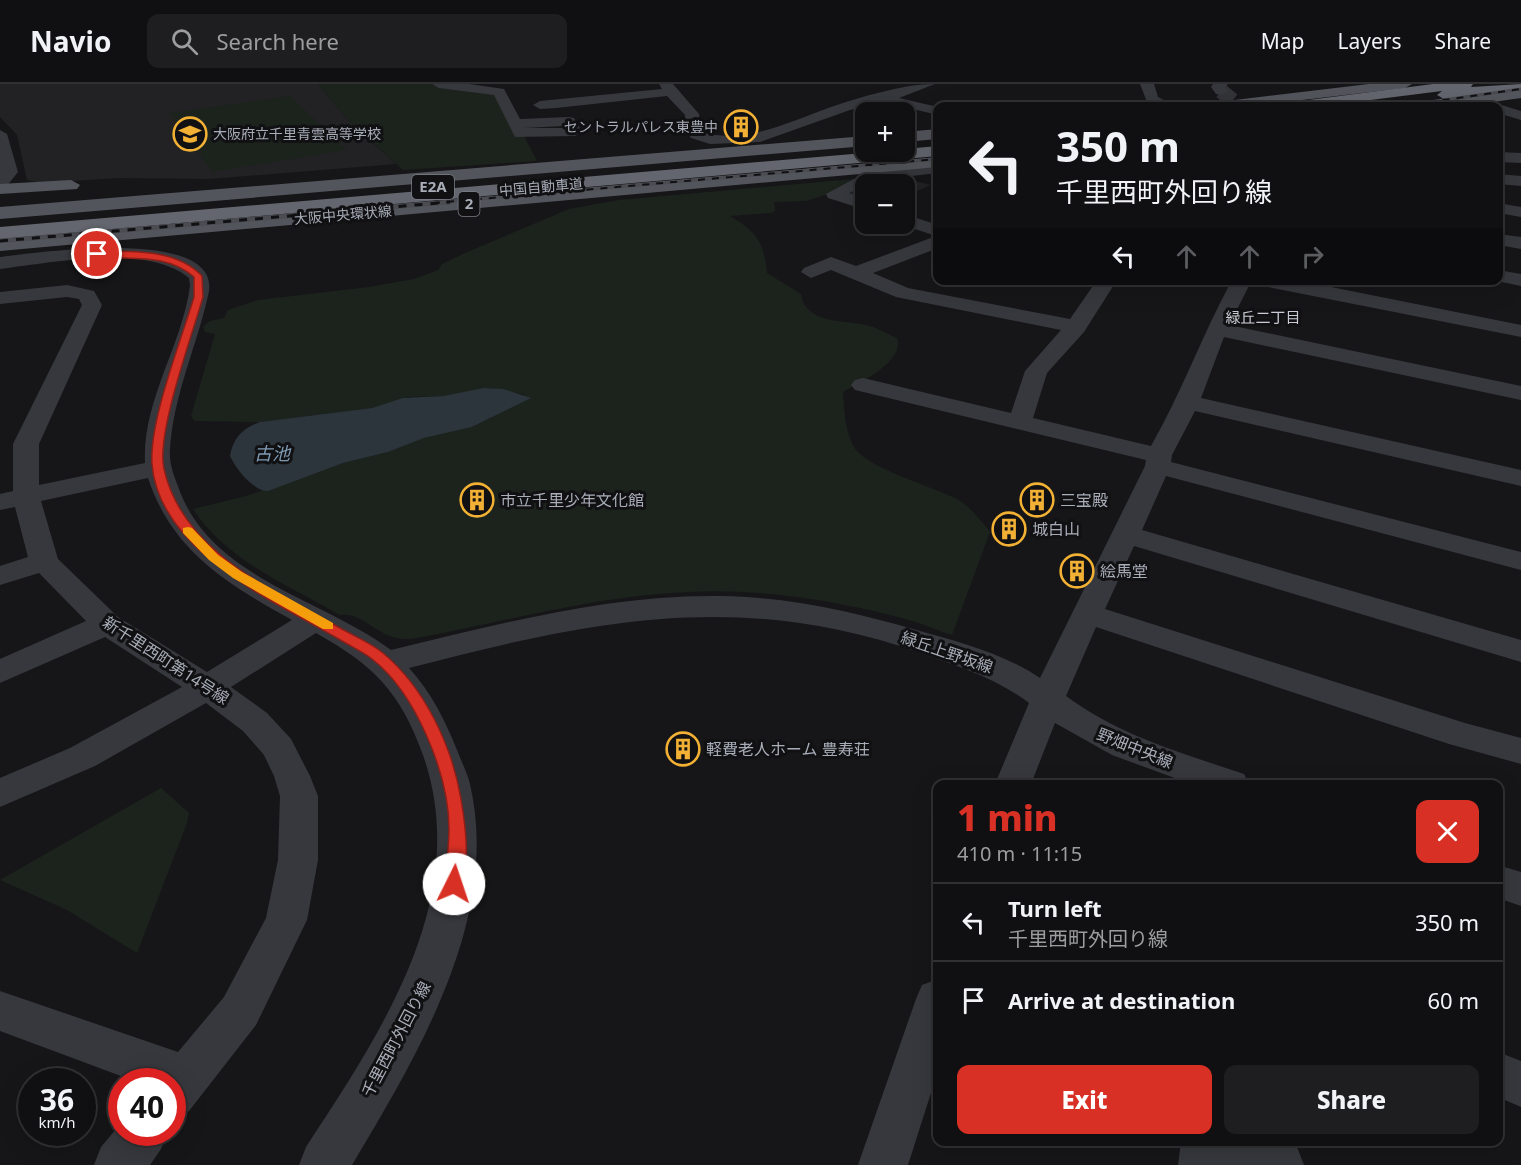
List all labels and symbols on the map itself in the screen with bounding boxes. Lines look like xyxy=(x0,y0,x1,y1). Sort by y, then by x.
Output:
building icon: セントラルパレス東豊中 xyxy=(723,109,759,145)
school or university icon: 大阪府立千里青雲高等学校 xyxy=(172,116,208,152)
place label: セントラルパレス東豊中 xyxy=(564,117,718,136)
place label: 大阪府立千里青雲高等学校 xyxy=(213,124,381,143)
street label: 中国自動車道 xyxy=(498,173,584,200)
road number: E2A xyxy=(412,175,454,199)
road number: 2 xyxy=(458,192,480,216)
street label: 大阪中央環状線 xyxy=(293,201,393,228)
pin xyxy=(71,228,122,279)
district label: 緑丘二丁目 xyxy=(1225,307,1301,327)
water label: 古池 xyxy=(254,441,292,465)
building icon: 市立千里少年文化館 xyxy=(459,482,495,518)
building icon: 三宝殿 xyxy=(1019,482,1055,518)
place label: 市立千里少年文化館 xyxy=(500,489,644,511)
place label: 三宝殿 xyxy=(1060,489,1108,511)
building icon: 城白山 xyxy=(991,511,1027,547)
place label: 城白山 xyxy=(1032,518,1080,540)
building icon: 絵馬堂 xyxy=(1059,553,1095,589)
place label: 絵馬堂 xyxy=(1100,560,1148,582)
street label: 新千里西町第14号線 xyxy=(99,611,233,709)
street label: 緑丘上野坂線 xyxy=(898,626,996,678)
street label: 野畑中央線 xyxy=(1094,723,1176,773)
building icon: 軽費老人ホーム 豊寿荘 xyxy=(665,731,701,767)
place label: 軽費老人ホーム 豊寿荘 xyxy=(706,738,870,760)
position arrow xyxy=(422,852,486,916)
street label: 千里西町外回り線 xyxy=(356,977,436,1101)
speed limit sign: 40 xyxy=(108,1068,186,1146)

